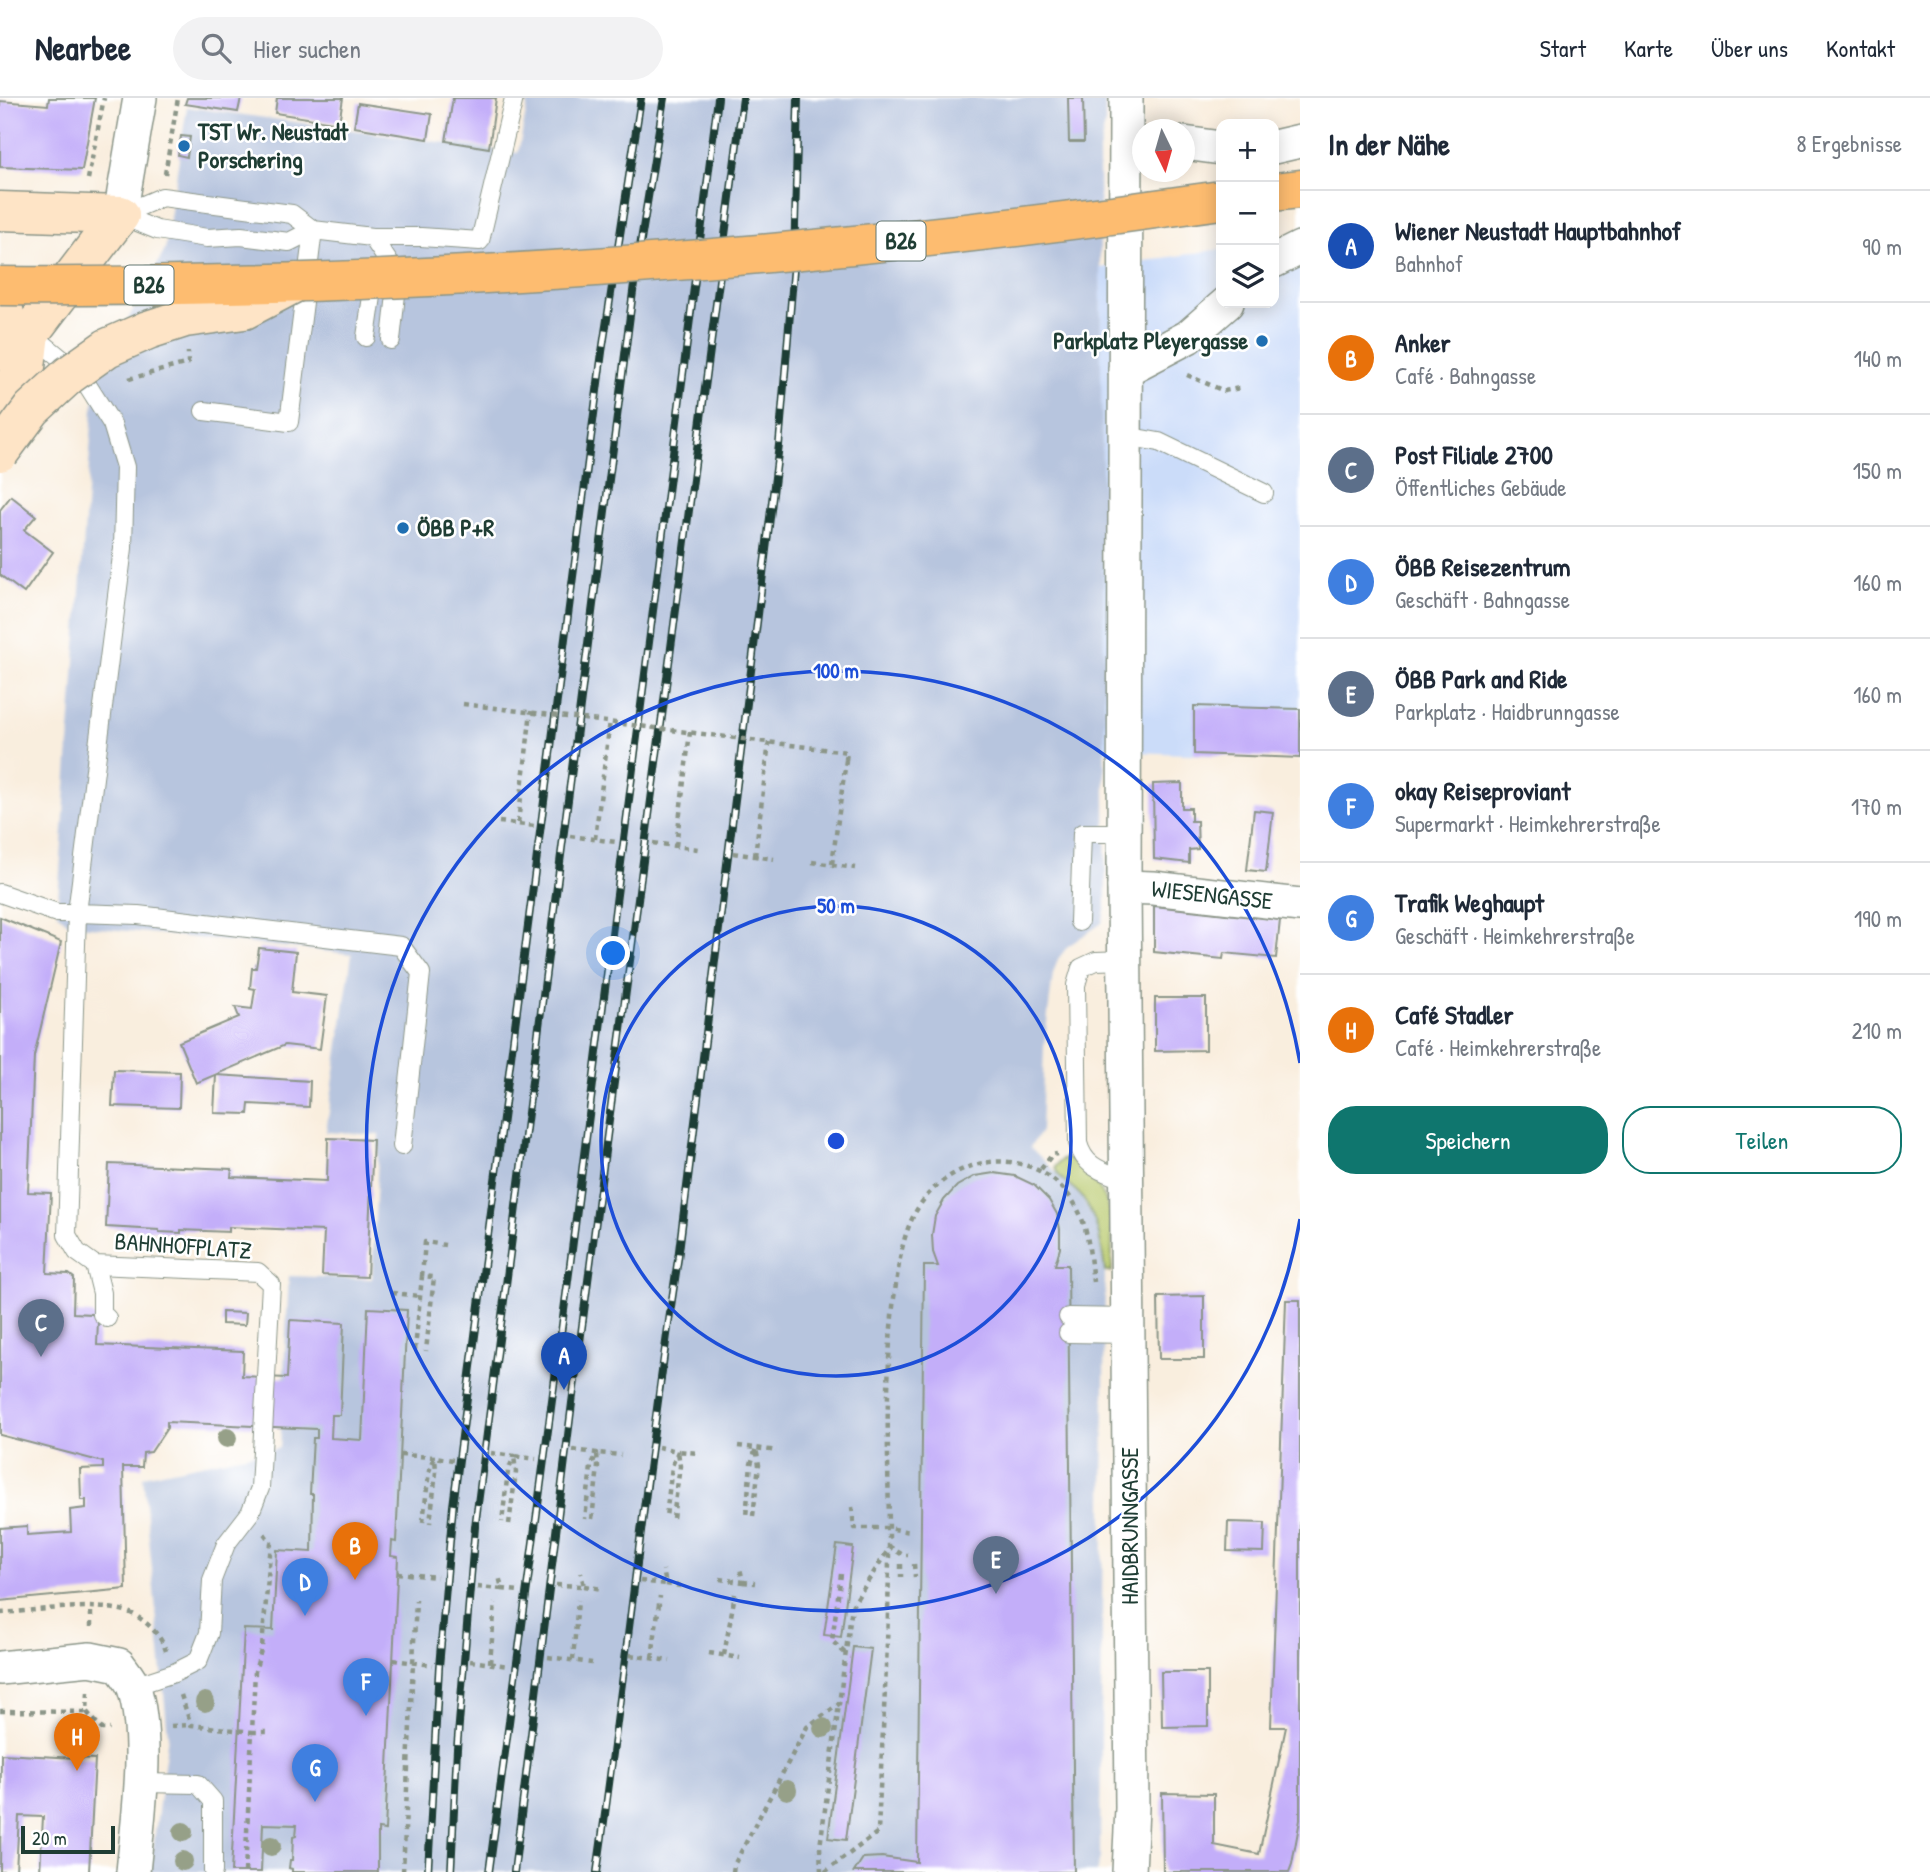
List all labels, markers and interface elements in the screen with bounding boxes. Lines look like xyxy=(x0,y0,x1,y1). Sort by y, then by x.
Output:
search box xyxy=(173,17,663,80)
text: Nearbee xyxy=(35,26,131,70)
icon: search xyxy=(197,29,235,67)
text: Hier suchen xyxy=(253,31,361,66)
text: Start xyxy=(1540,32,1586,64)
text: Karte xyxy=(1624,32,1673,64)
text: Über uns xyxy=(1711,32,1788,64)
text: Kontakt xyxy=(1826,32,1895,64)
place label: TST Wr. Neustadt Porschering xyxy=(197,115,349,176)
north arrow xyxy=(1132,119,1195,182)
map controls xyxy=(1216,119,1279,308)
button: + xyxy=(1216,119,1279,182)
text: In der Nähe xyxy=(1328,124,1450,164)
text: 8 Ergebnisse xyxy=(1796,128,1902,159)
marker: TST Wr. Neustadt Porschering xyxy=(176,138,192,154)
button: − xyxy=(1216,182,1279,245)
text: Wiener Neustadt Hauptbahnhof xyxy=(1395,213,1681,248)
road number: B26 xyxy=(876,222,926,260)
text: A xyxy=(1345,231,1357,262)
text: 90 m xyxy=(1862,231,1902,262)
button: layers xyxy=(1216,245,1279,308)
text: Bahnhof xyxy=(1395,248,1463,279)
road number: B26 xyxy=(124,266,174,304)
place label: Parkplatz Pleyergasse xyxy=(1053,324,1248,357)
text: Anker xyxy=(1395,325,1451,360)
marker: Parkplatz Pleyergasse xyxy=(1254,333,1270,349)
text: B xyxy=(1345,343,1357,374)
text: 140 m xyxy=(1854,343,1902,374)
text: Café · Bahngasse xyxy=(1395,360,1536,391)
text: Post Filiale 2700 xyxy=(1395,437,1553,472)
text: C xyxy=(1345,455,1357,486)
text: 150 m xyxy=(1853,455,1902,486)
text: Öffentliches Gebäude xyxy=(1395,472,1567,503)
place label: ÖBB P+R xyxy=(417,511,494,543)
marker: ÖBB P+R xyxy=(395,520,411,536)
text: ÖBB Reisezentrum xyxy=(1395,549,1570,584)
text: D xyxy=(1346,567,1356,598)
text: 160 m xyxy=(1853,567,1902,598)
text: Geschäft · Bahngasse xyxy=(1395,584,1570,615)
text: 100 m xyxy=(813,656,859,685)
text: ÖBB Park and Ride xyxy=(1395,661,1567,696)
text: E xyxy=(1346,679,1356,710)
text: 160 m xyxy=(1853,679,1902,710)
text: Parkplatz · Haidbrunngasse xyxy=(1395,696,1620,727)
text: okay Reiseproviant xyxy=(1395,773,1571,808)
text: F xyxy=(1347,791,1355,822)
text: 170 m xyxy=(1851,791,1902,822)
text: Supermarkt · Heimkehrerstraße xyxy=(1395,808,1661,839)
street label: WIESENGASSE xyxy=(1150,872,1274,916)
text: Trafik Weghaupt xyxy=(1395,885,1544,920)
text: 50 m xyxy=(817,891,855,920)
text: G xyxy=(1345,903,1357,934)
text: 190 m xyxy=(1854,903,1902,934)
text: Geschäft · Heimkehrerstraße xyxy=(1395,920,1635,951)
your location xyxy=(596,936,630,970)
text: Café Stadler xyxy=(1395,997,1514,1032)
text: H xyxy=(1346,1015,1356,1046)
text: 210 m xyxy=(1852,1015,1902,1046)
text: Café · Heimkehrerstraße xyxy=(1395,1032,1601,1063)
button: Speichern xyxy=(1328,1106,1608,1174)
button: Teilen xyxy=(1622,1106,1902,1174)
centre of rings xyxy=(824,1129,848,1153)
street label: BAHNHOFPLATZ xyxy=(114,1224,253,1266)
pin: C xyxy=(18,1299,64,1357)
pin: A xyxy=(541,1332,587,1390)
street label: HAIDBRUNNGASSE xyxy=(1113,1447,1145,1605)
pin: B xyxy=(332,1522,378,1580)
pin: E xyxy=(973,1536,1019,1594)
pin: D xyxy=(282,1558,328,1616)
pin: F xyxy=(343,1658,389,1716)
pin: H xyxy=(54,1713,100,1771)
pin: G xyxy=(292,1744,338,1802)
scale bar xyxy=(21,1823,116,1855)
text: 20 m xyxy=(32,1825,67,1851)

